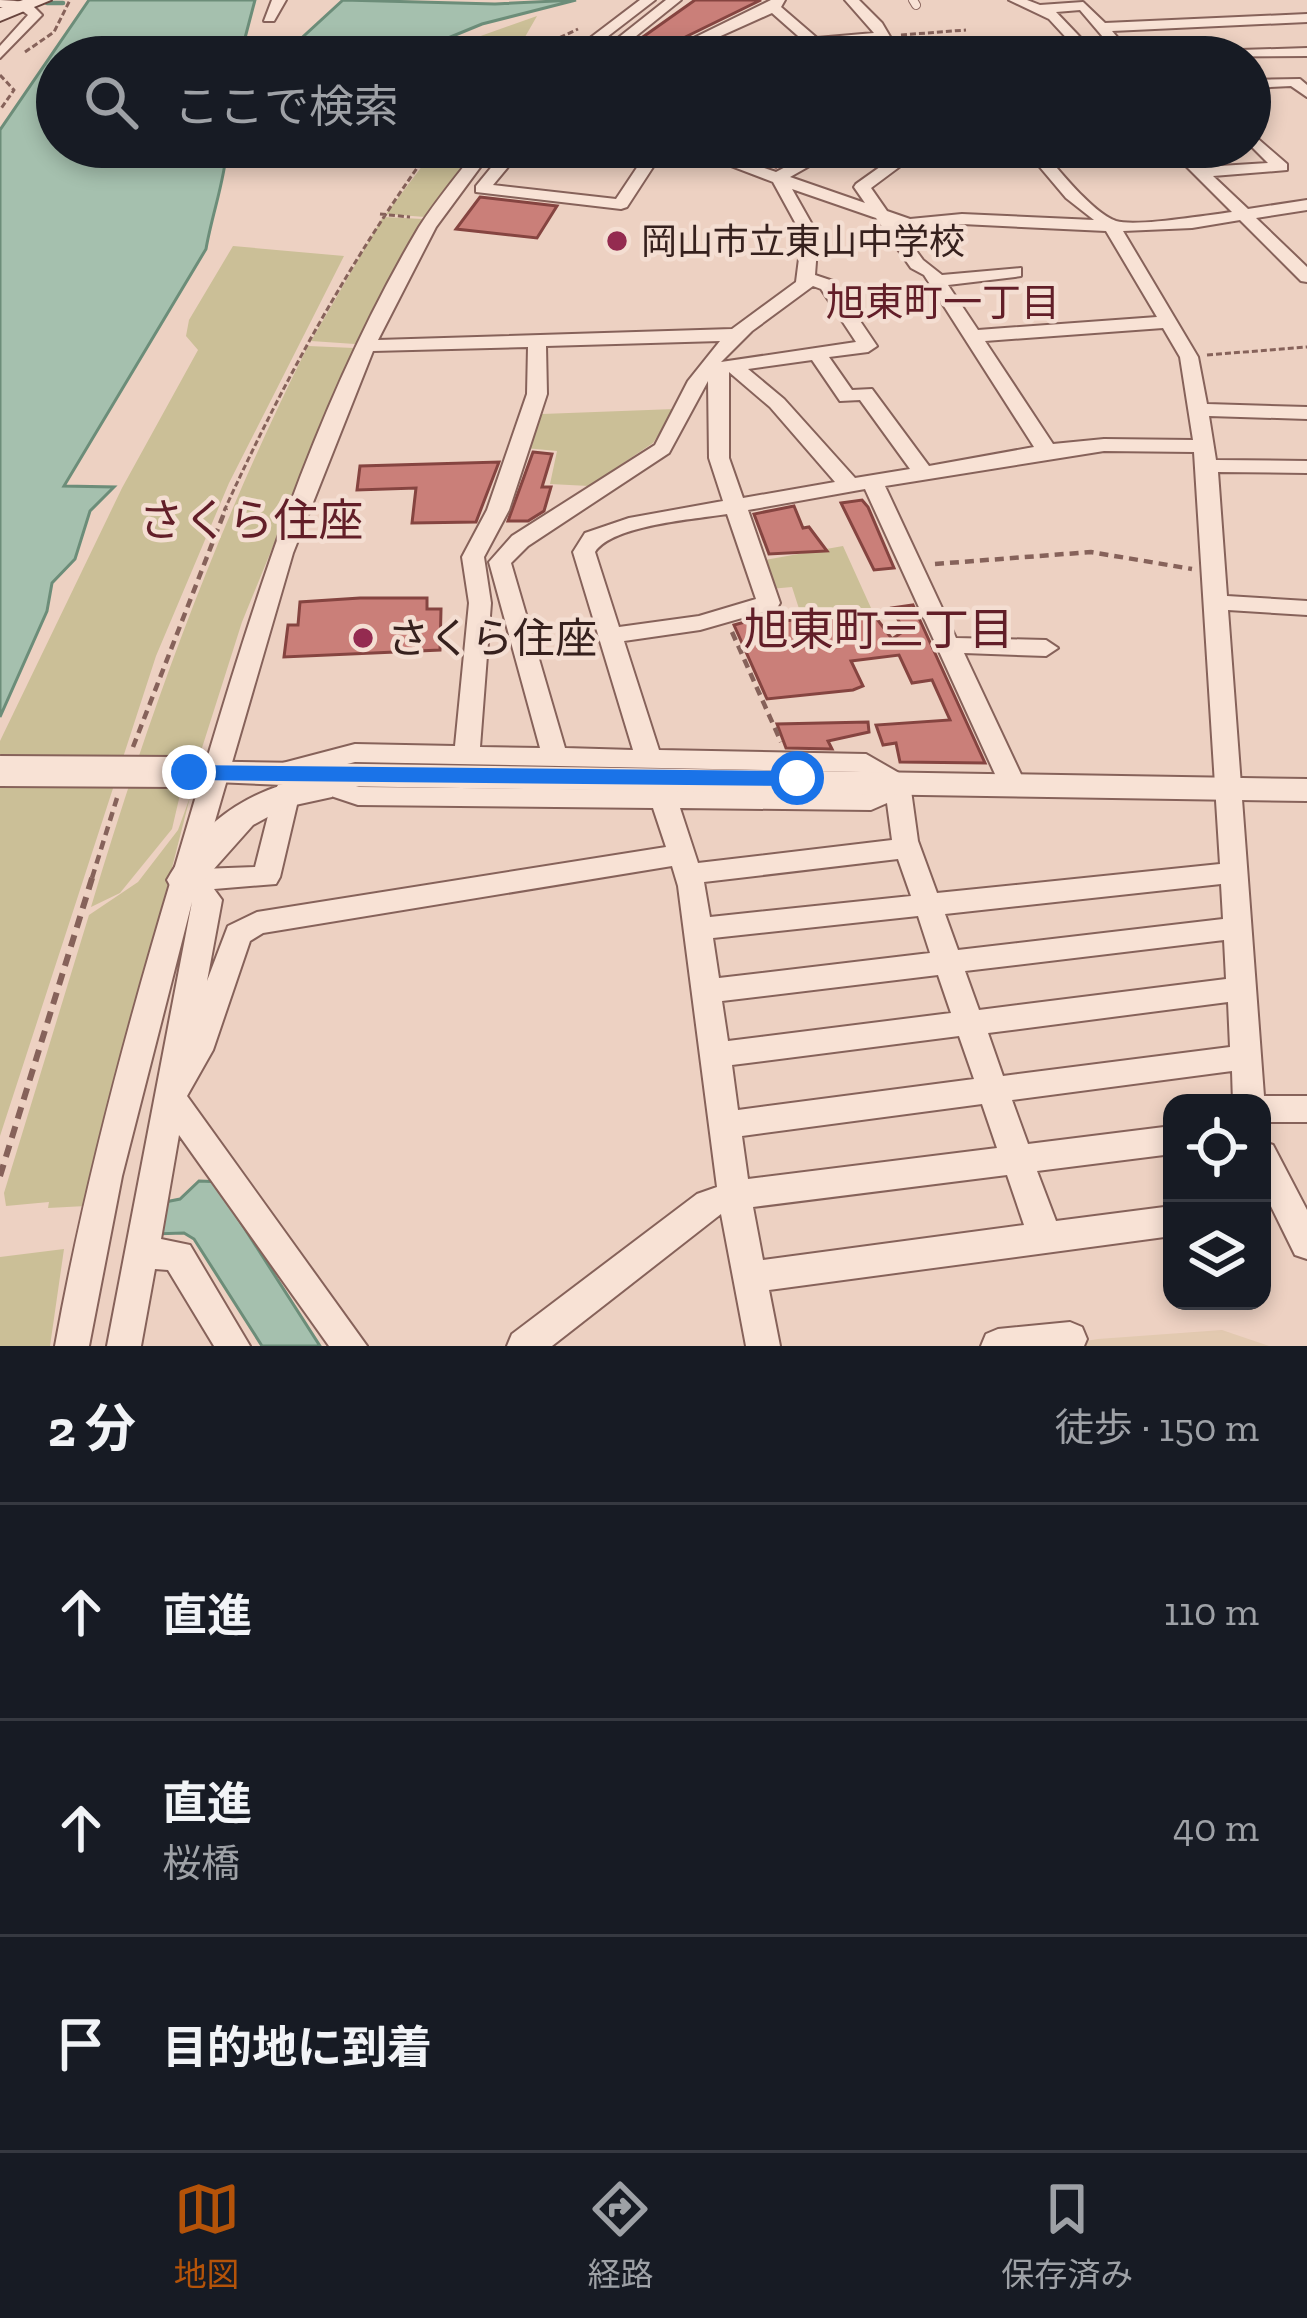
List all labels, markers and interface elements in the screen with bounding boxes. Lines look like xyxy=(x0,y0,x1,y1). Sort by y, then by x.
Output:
search box xyxy=(36,36,1271,168)
icon: search xyxy=(78,69,144,135)
text: ここで検索 xyxy=(174,80,399,134)
place label: 岡山市立東山中学校 xyxy=(641,220,965,263)
marker: 岡山市立東山中学校 xyxy=(604,228,630,254)
district label: 旭東町一丁目 xyxy=(826,279,1060,326)
district label: さくら住座 xyxy=(138,494,364,548)
district label: 旭東町三丁目 xyxy=(744,603,1014,657)
place label: さくら住座 xyxy=(387,613,597,664)
marker: さくら住座 xyxy=(350,625,376,651)
route end xyxy=(162,745,216,799)
route start xyxy=(770,751,824,805)
map controls xyxy=(1163,1094,1271,1310)
button: locate xyxy=(1163,1094,1271,1202)
button: layers xyxy=(1163,1202,1271,1310)
text: 2 分 xyxy=(48,1398,136,1459)
text: 徒歩 · 150 m xyxy=(1055,1404,1259,1451)
icon: ahead xyxy=(48,1579,114,1645)
text: 110 m xyxy=(1164,1588,1259,1635)
text: 直進 xyxy=(162,1589,252,1643)
text: 直進 xyxy=(162,1777,252,1831)
icon: ahead xyxy=(48,1795,114,1861)
text: 40 m xyxy=(1173,1804,1259,1851)
text: 桜橋 xyxy=(162,1840,240,1887)
icon: arrive xyxy=(48,2011,114,2077)
text: 目的地に到着 xyxy=(162,2021,432,2075)
tab: 地図 xyxy=(174,2176,240,2296)
tab: 経路 xyxy=(587,2176,653,2296)
tab: 保存済み xyxy=(1001,2176,1133,2296)

